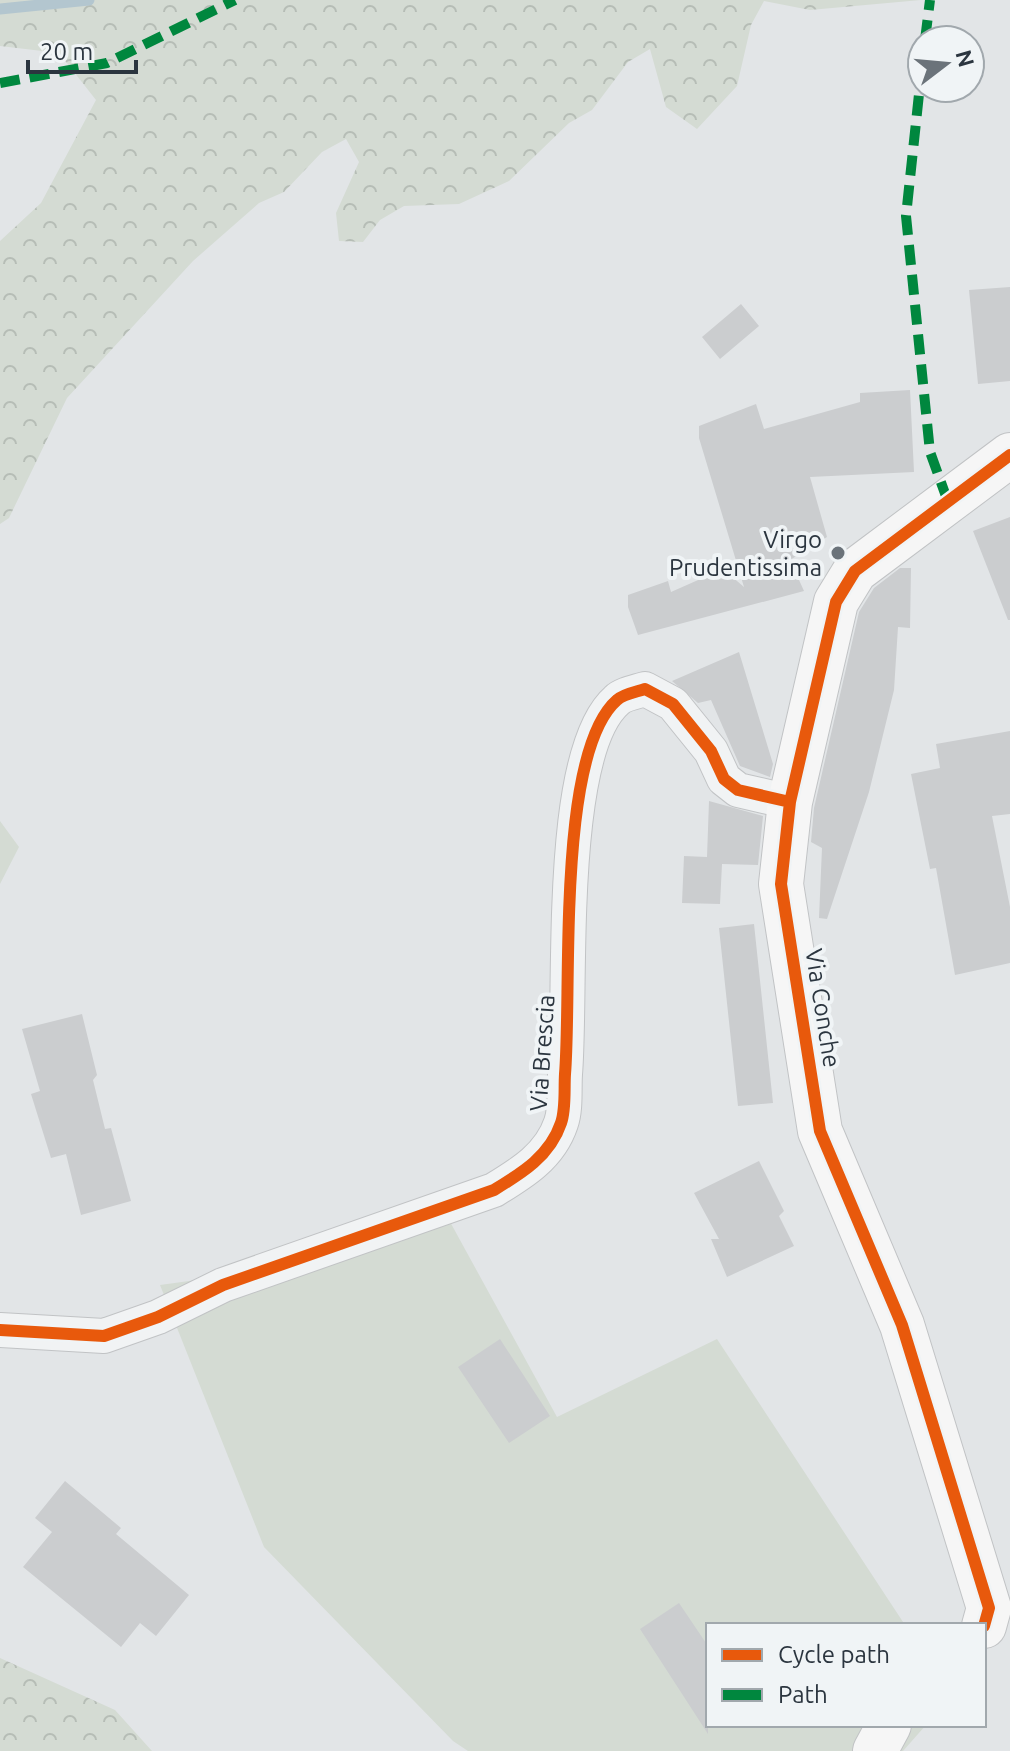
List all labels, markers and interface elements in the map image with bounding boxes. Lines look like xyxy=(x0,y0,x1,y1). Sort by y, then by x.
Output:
scale bar xyxy=(28,24,136,74)
north arrow xyxy=(906,24,986,104)
text: 20 m xyxy=(40,38,93,65)
text: N xyxy=(951,47,980,70)
place label: Virgo Prudentissima xyxy=(669,526,822,581)
marker: Virgo Prudentissima xyxy=(829,544,847,562)
street label: Via Conche xyxy=(800,947,846,1069)
street label: Via Brescia xyxy=(524,994,560,1112)
legend xyxy=(706,1623,986,1727)
text: Cycle path xyxy=(778,1641,890,1668)
text: Path xyxy=(778,1681,828,1708)

